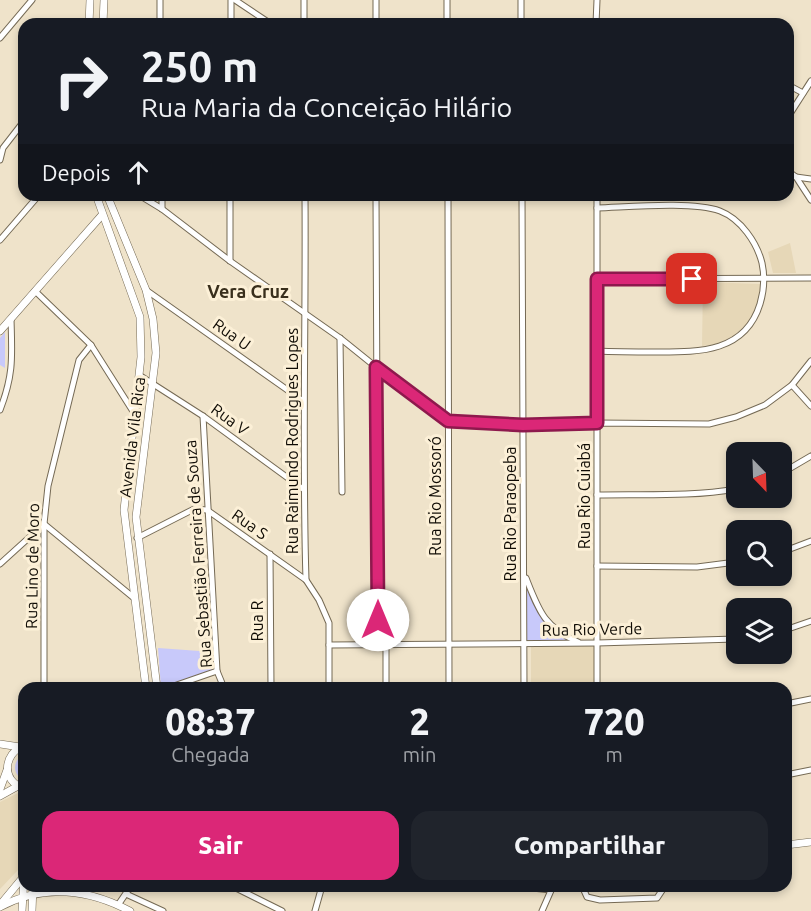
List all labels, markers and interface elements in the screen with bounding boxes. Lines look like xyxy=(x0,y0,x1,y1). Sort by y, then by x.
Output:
icon: right xyxy=(42,42,120,120)
text: 250 m xyxy=(141,43,258,90)
text: Rua Maria da Conceição Hilário xyxy=(141,92,512,122)
icon: ahead xyxy=(122,156,155,189)
text: Depois xyxy=(42,160,110,185)
pin xyxy=(666,253,717,304)
icon: arrive xyxy=(675,262,708,295)
district label: Vera Cruz xyxy=(207,281,289,301)
street label: Rua U xyxy=(210,315,254,353)
street label: Rua Raimundo Rodrigues Lopes xyxy=(283,328,301,554)
street label: Avenida Vila Rica xyxy=(116,376,148,498)
street label: Rua V xyxy=(208,400,252,438)
street label: Rua Rio Mossoró xyxy=(426,436,444,556)
street label: Rua Sebastião Ferreira de Souza xyxy=(181,439,215,669)
north arrow xyxy=(726,442,792,508)
map controls xyxy=(726,442,792,664)
street label: Rua Rio Cuiabá xyxy=(575,443,593,549)
street label: Rua Rio Paraopeba xyxy=(501,447,519,581)
street label: Rua Lino de Moro xyxy=(22,503,42,629)
street label: Rua S xyxy=(229,505,271,543)
button: search xyxy=(726,520,792,586)
position arrow xyxy=(346,588,410,652)
button: layers xyxy=(726,598,792,664)
street label: Rua R xyxy=(248,601,266,641)
street label: Rua Rio Verde xyxy=(542,619,642,639)
text: 08:37 xyxy=(165,701,255,742)
text: 2 xyxy=(409,701,430,742)
text: 720 xyxy=(584,701,645,742)
text: Chegada xyxy=(171,743,250,766)
text: min xyxy=(403,743,436,766)
text: m xyxy=(606,743,623,766)
button: Sair xyxy=(42,811,399,880)
button: Compartilhar xyxy=(411,811,768,880)

